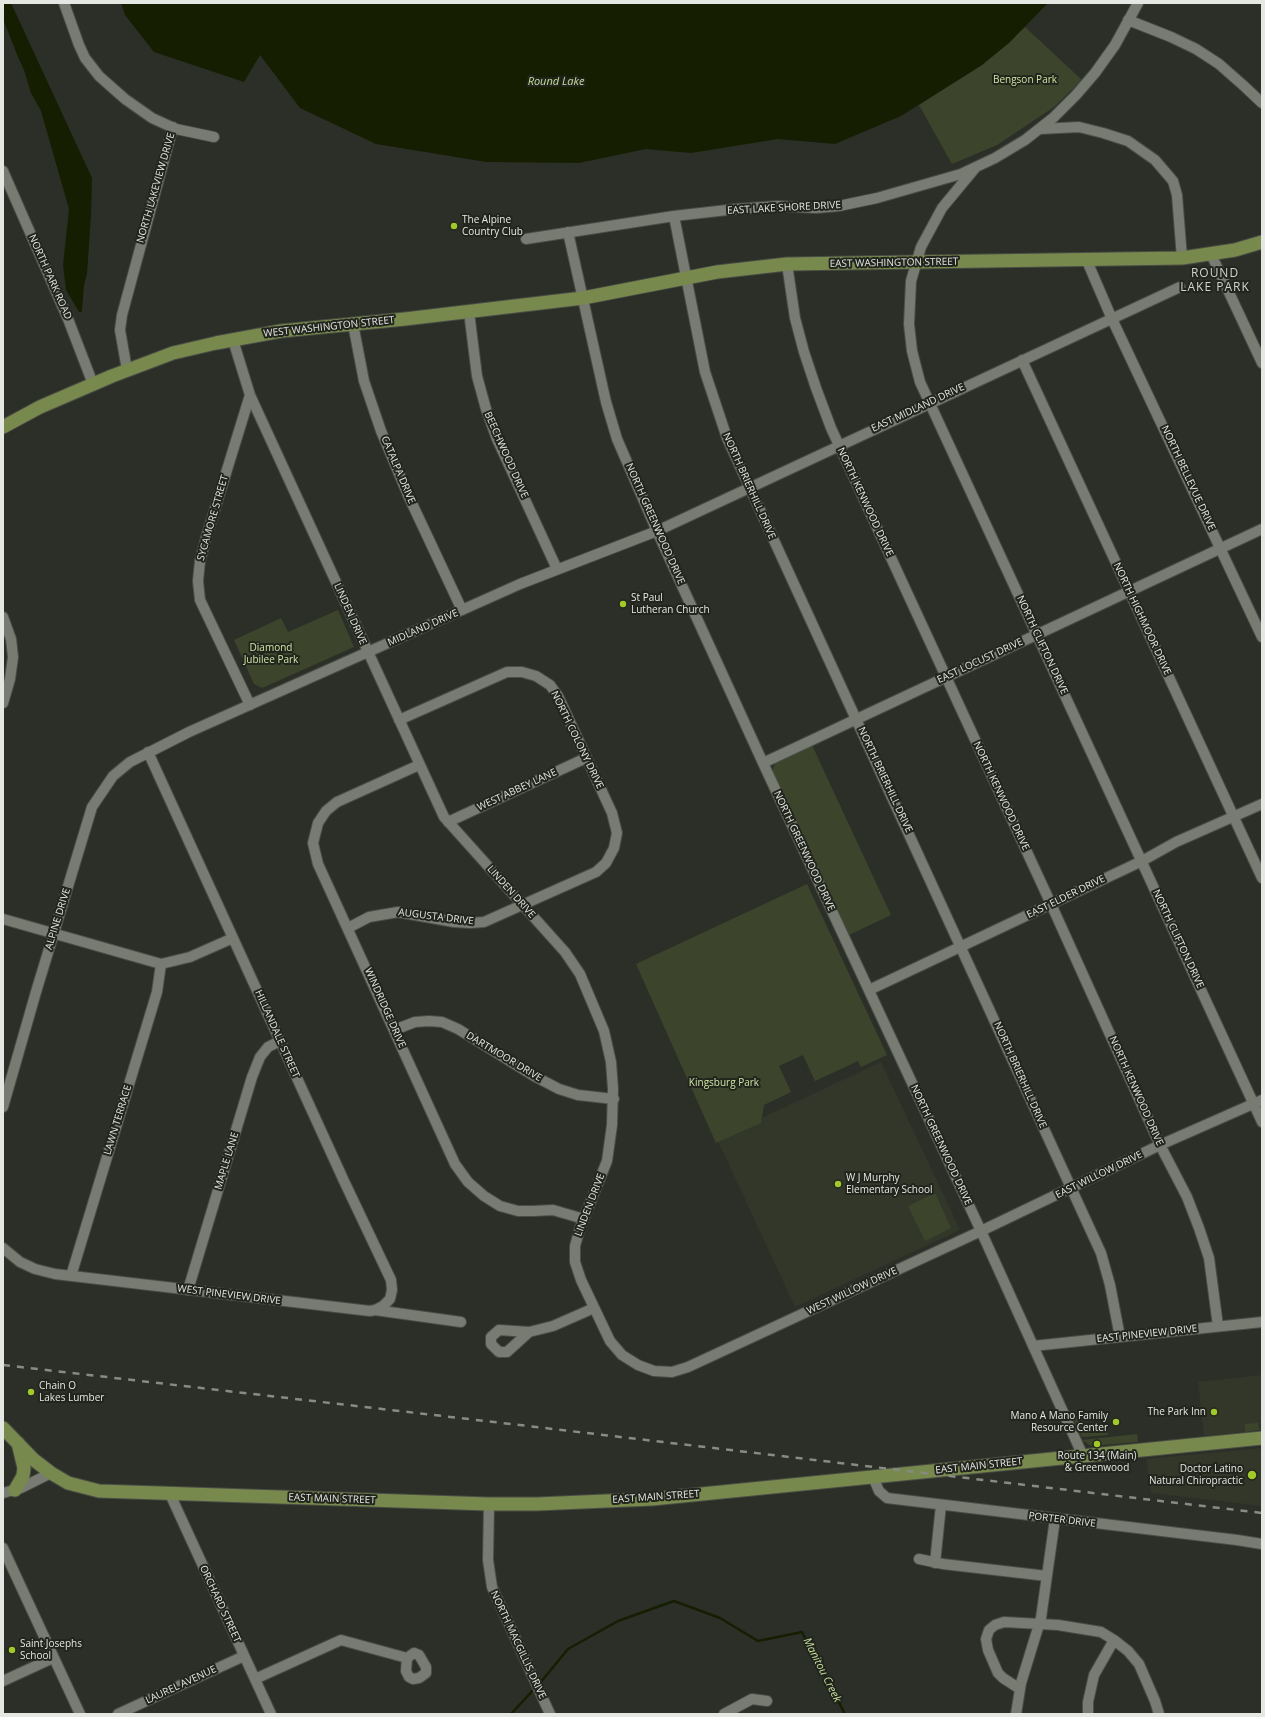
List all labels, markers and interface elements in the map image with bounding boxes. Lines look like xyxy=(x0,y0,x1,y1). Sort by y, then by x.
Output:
park label: Bengson Park xyxy=(993,74,1057,86)
water label: Round Lake xyxy=(528,75,584,89)
street label: NORTH LAKEVIEW DRIVE xyxy=(135,132,177,244)
street label: EAST LAKE SHORE DRIVE xyxy=(727,199,841,217)
place label: The Alpine Country Club xyxy=(462,214,523,238)
marker: The Alpine Country Club xyxy=(449,221,459,231)
street label: NORTH PARK ROAD xyxy=(26,233,74,321)
street label: EAST WASHINGTON STREET xyxy=(830,256,958,270)
district label: ROUND LAKE PARK xyxy=(1180,267,1250,295)
street label: WEST WASHINGTON STREET xyxy=(263,314,395,340)
street label: EAST MIDLAND DRIVE xyxy=(870,381,966,435)
street label: BEECHWOOD DRIVE xyxy=(481,410,531,500)
street label: NORTH BELLEVUE DRIVE xyxy=(1158,424,1218,532)
street label: NORTH BRIERHILL DRIVE xyxy=(720,431,778,541)
street label: CATALPA DRIVE xyxy=(378,434,418,506)
street label: NORTH KENWOOD DRIVE xyxy=(835,446,895,558)
street label: NORTH GREENWOOD DRIVE xyxy=(623,462,687,586)
street label: SYCAMORE STREET xyxy=(195,474,231,562)
street label: NORTH HIGHMOOR DRIVE xyxy=(1111,561,1173,677)
street label: LINDEN DRIVE xyxy=(331,581,369,647)
place label: St Paul Lutheran Church xyxy=(631,592,710,616)
street label: NORTH CLIFTON DRIVE xyxy=(1014,594,1070,696)
marker: St Paul Lutheran Church xyxy=(618,599,628,609)
street label: MIDLAND DRIVE xyxy=(386,607,460,649)
street label: EAST LOCUST DRIVE xyxy=(935,636,1025,686)
park label: Diamond Jubilee Park xyxy=(244,642,298,666)
street label: NORTH COLONY DRIVE xyxy=(548,689,606,791)
street label: NORTH BRIERHILL DRIVE xyxy=(855,725,915,835)
street label: NORTH KENWOOD DRIVE xyxy=(971,740,1031,852)
street label: WEST ABBEY LANE xyxy=(475,766,559,814)
street label: NORTH GREENWOOD DRIVE xyxy=(771,789,837,913)
street label: LINDEN DRIVE xyxy=(484,863,538,921)
street label: EAST ELDER DRIVE xyxy=(1025,873,1107,921)
street label: ALPINE DRIVE xyxy=(43,887,73,951)
street label: NORTH CLIFTON DRIVE xyxy=(1150,888,1206,990)
street label: AUGUSTA DRIVE xyxy=(398,906,474,928)
street label: WINDRIDGE DRIVE xyxy=(362,966,408,1050)
street label: HILLANDALE STREET xyxy=(252,988,302,1080)
street label: NORTH BRIERHILL DRIVE xyxy=(991,1020,1049,1130)
street label: DARTMOOR DRIVE xyxy=(464,1030,544,1084)
street label: NORTH KENWOOD DRIVE xyxy=(1106,1034,1166,1148)
park label: Kingsburg Park xyxy=(689,1077,759,1089)
street label: NORTH GREENWOOD DRIVE xyxy=(908,1083,974,1207)
street label: LAWN TERRACE xyxy=(102,1084,134,1156)
street label: MAPLE LANE xyxy=(213,1131,241,1191)
street label: EAST WILLOW DRIVE xyxy=(1054,1149,1144,1201)
street label: LINDEN DRIVE xyxy=(573,1172,607,1238)
place label: W J Murphy Elementary School xyxy=(846,1172,932,1196)
marker: W J Murphy Elementary School xyxy=(833,1179,843,1189)
street label: WEST WILLOW DRIVE xyxy=(805,1265,899,1317)
street label: WEST PINEVIEW DRIVE xyxy=(177,1283,281,1307)
street label: EAST PINEVIEW DRIVE xyxy=(1096,1323,1198,1345)
place label: Chain O Lakes Lumber xyxy=(39,1380,104,1404)
marker: Chain O Lakes Lumber xyxy=(26,1387,36,1397)
place label: The Park Inn xyxy=(1148,1406,1206,1418)
marker: The Park Inn xyxy=(1209,1407,1219,1417)
place label: Mano A Mano Family Resource Center xyxy=(1010,1410,1108,1434)
marker: Mano A Mano Family Resource Center xyxy=(1111,1417,1121,1427)
marker: Route 134 (Main) & Greenwood xyxy=(1092,1439,1102,1449)
place label: Route 134 (Main) & Greenwood xyxy=(1058,1450,1136,1474)
street label: EAST MAIN STREET xyxy=(935,1455,1023,1477)
place label: Doctor Latino Natural Chiropractic xyxy=(1149,1463,1243,1486)
marker: Doctor Latino Natural Chiropractic xyxy=(1246,1469,1258,1481)
street label: EAST MAIN STREET xyxy=(612,1488,700,1506)
street label: EAST MAIN STREET xyxy=(288,1491,376,1507)
street label: PORTER DRIVE xyxy=(1028,1510,1096,1530)
street label: ORCHARD STREET xyxy=(197,1564,243,1644)
street label: NORTH MACGILLIS DRIVE xyxy=(488,1589,548,1701)
water label: Manitou Creek xyxy=(800,1636,844,1704)
place label: Saint Josephs School xyxy=(20,1638,82,1662)
marker: Saint Josephs School xyxy=(7,1645,17,1655)
street label: LAUREL AVENUE xyxy=(144,1663,218,1707)

